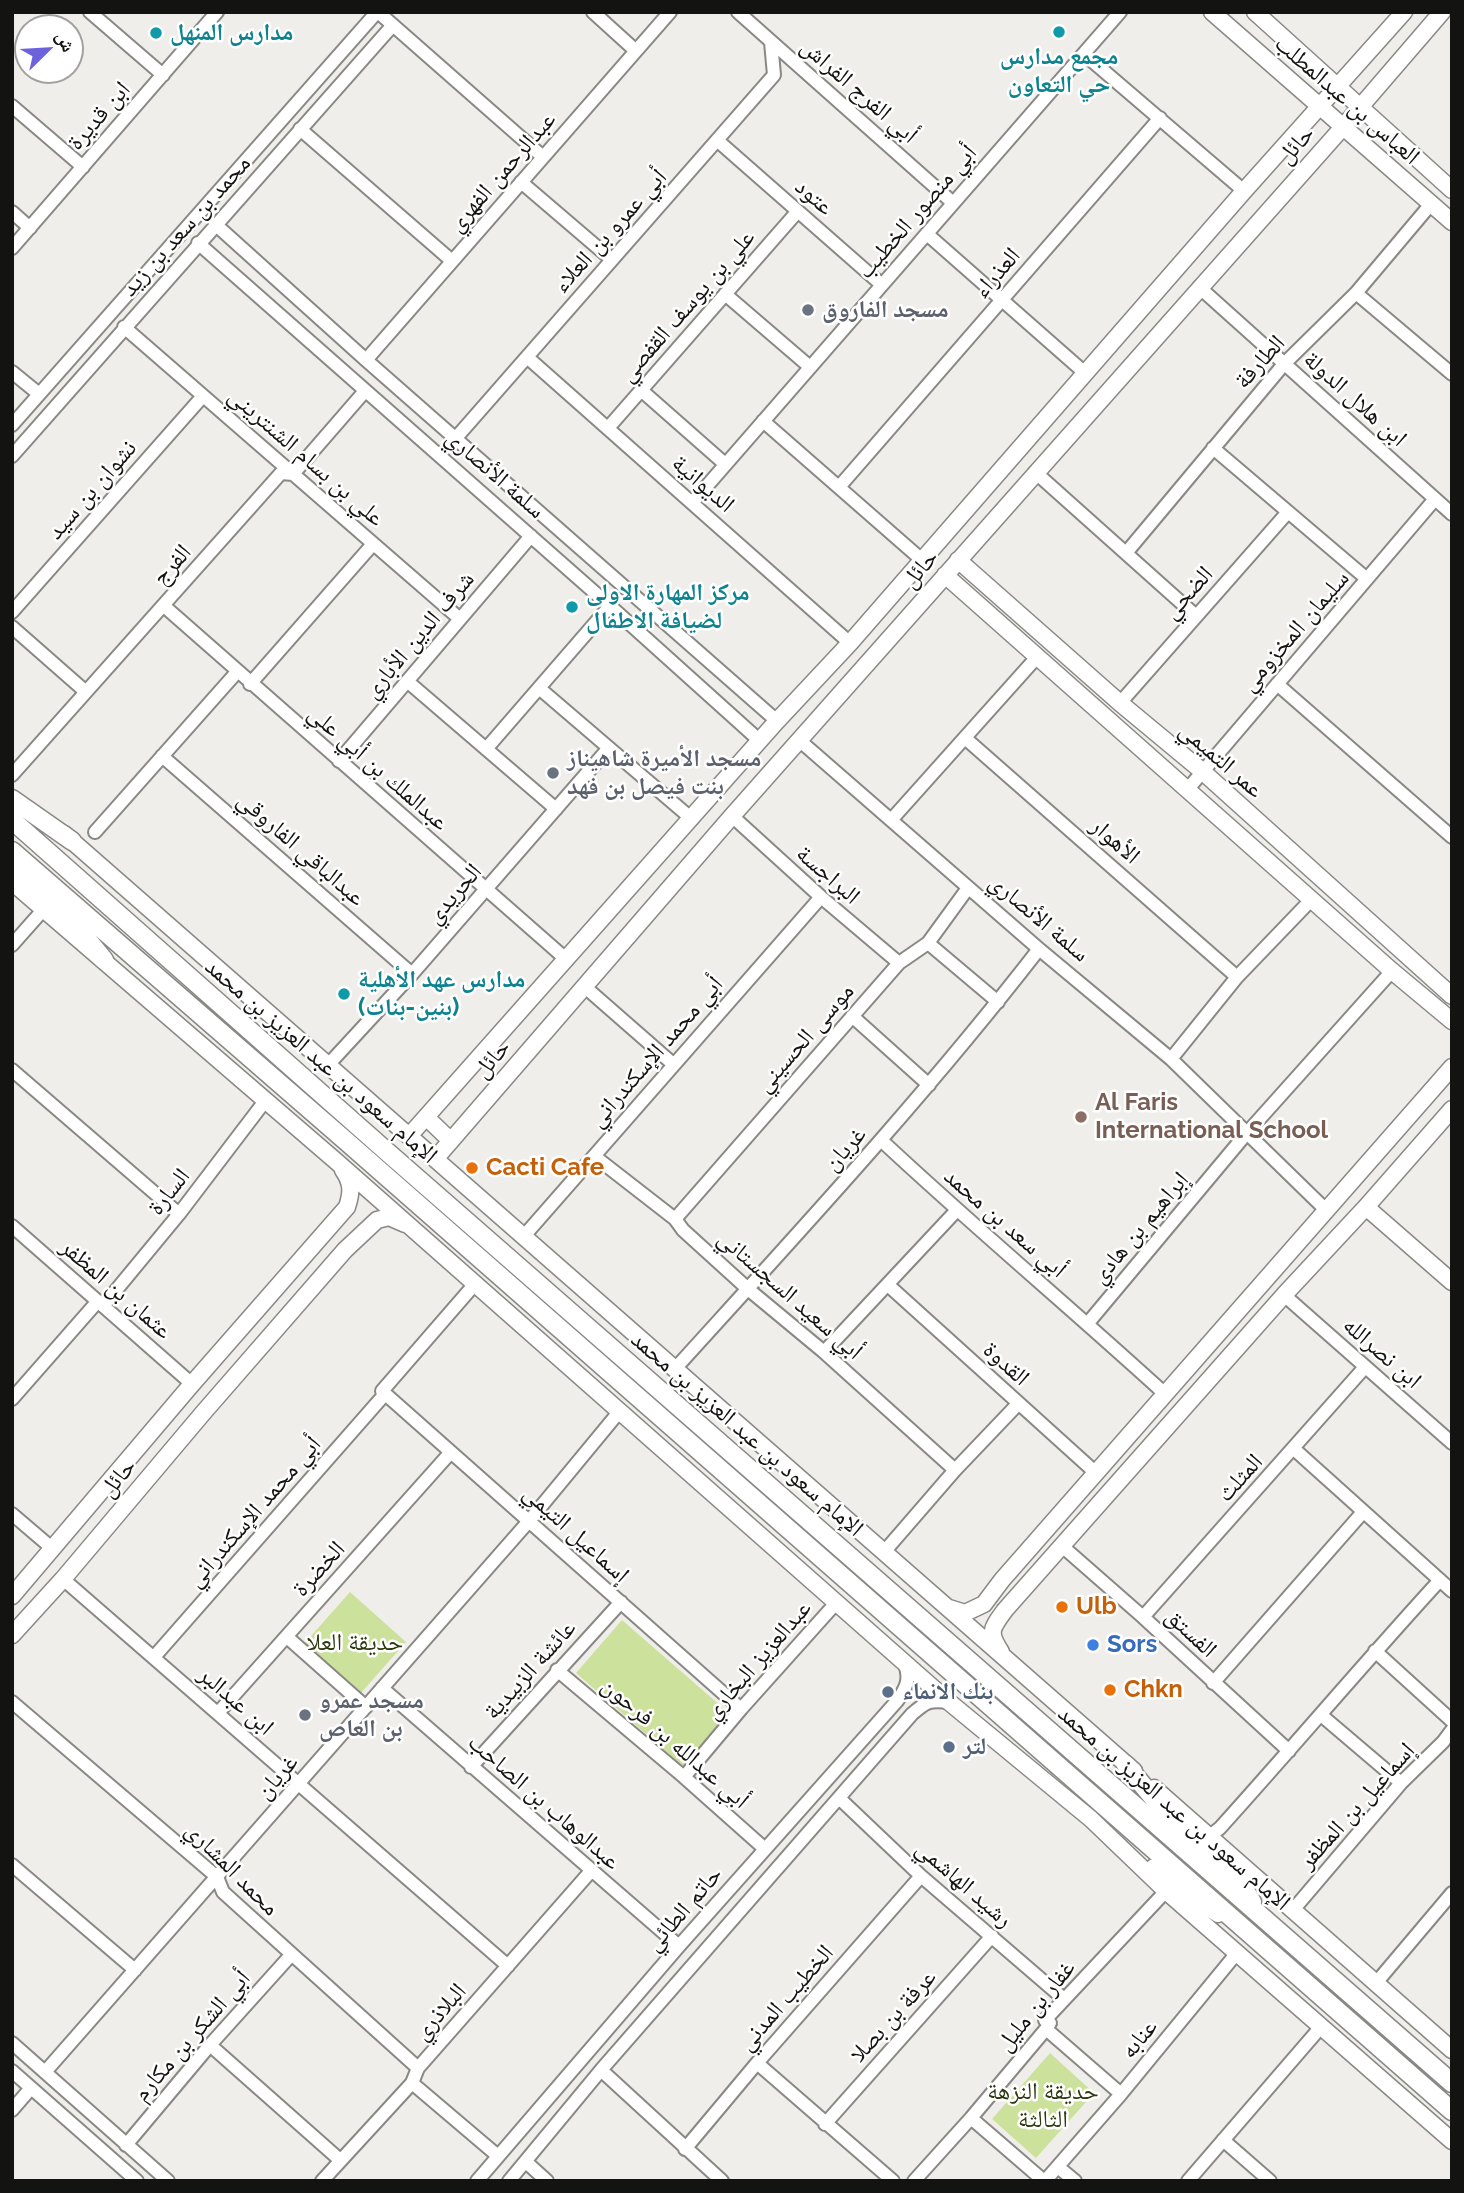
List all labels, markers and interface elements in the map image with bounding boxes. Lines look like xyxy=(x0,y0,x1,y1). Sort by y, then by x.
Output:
north arrow xyxy=(14,14,84,84)
place label: مدارس المنهل xyxy=(170,19,293,47)
marker: مجمع مدارس حي التعاون xyxy=(1051,24,1067,40)
marker: مدارس المنهل xyxy=(148,25,164,41)
text: ش xyxy=(52,28,81,55)
street label: العباس بن عبدالمطلب xyxy=(1269,29,1425,171)
street label: أبي الفرج الفراش xyxy=(794,32,924,150)
place label: مجمع مدارس حي التعاون xyxy=(1000,43,1118,99)
street label: ابن قديرة xyxy=(61,76,137,156)
street label: عبدالرحمن الفهري xyxy=(442,106,562,238)
street label: حائل xyxy=(1271,120,1321,170)
street label: أبي منصور الخطيب xyxy=(851,139,983,285)
street label: محمد بن سعد بن زيد xyxy=(115,149,257,303)
street label: أبي عمرو بن العلاء xyxy=(547,163,673,299)
street label: عتود xyxy=(789,172,839,222)
street label: علي بن يوسف القفصي xyxy=(613,224,761,388)
street label: العذراء xyxy=(967,242,1027,304)
place label: مسجد الفاروق xyxy=(822,296,949,324)
marker: مسجد الفاروق xyxy=(800,302,816,318)
street label: الطارفة xyxy=(1229,329,1291,395)
street label: ابن هلال الدولة xyxy=(1297,345,1413,453)
street label: علي بن بسام الشنتريني xyxy=(222,381,390,533)
street label: سلمة الأنصاري xyxy=(439,423,551,525)
street label: نشوان بن سيد xyxy=(41,434,143,546)
street label: الديوانية xyxy=(666,449,740,519)
street label: الفرج xyxy=(146,539,198,591)
street label: حائل xyxy=(895,544,945,594)
street label: الضحي xyxy=(1157,560,1219,626)
street label: سليمان المخزومي xyxy=(1234,564,1356,698)
street label: شرف الدين الأباري xyxy=(357,565,481,705)
place label: مركز المهارة الاولى لضيافة الاطفال xyxy=(586,579,750,635)
marker: مركز المهارة الاولى لضيافة الاطفال xyxy=(564,599,580,615)
street label: عبدالملك بن أبي علي xyxy=(302,699,454,837)
street label: عمر التميمي xyxy=(1173,716,1269,804)
place label: مسجد الأميرة شاهيناز بنت فيصل بن فهد xyxy=(567,745,761,801)
marker: مسجد الأميرة شاهيناز بنت فيصل بن فهد xyxy=(545,765,561,781)
street label: عبدالباقي الفاروقي xyxy=(231,786,371,912)
street label: الأهوار xyxy=(1084,812,1146,870)
street label: البراجسة xyxy=(790,839,866,911)
street label: الحريدي xyxy=(420,858,488,930)
street label: سلمة الأنصاري xyxy=(983,868,1095,968)
street label: الإمام سعود بن عبد العزيز بن محمد xyxy=(199,952,443,1170)
place label: مدارس عهد الأهلية (بنين-بنات) xyxy=(358,966,525,1022)
street label: أبي محمد الإسكندراني xyxy=(583,971,729,1133)
street label: موسى الحسيني xyxy=(750,977,860,1099)
marker: مدارس عهد الأهلية (بنين-بنات) xyxy=(336,986,352,1002)
street label: حائل xyxy=(467,1034,517,1084)
place label: Al Faris International School xyxy=(1095,1089,1328,1145)
marker: Al Faris International School xyxy=(1073,1109,1089,1125)
street label: غريان xyxy=(818,1121,872,1177)
place label: Cacti Cafe xyxy=(486,1154,604,1182)
marker: Cacti Cafe xyxy=(464,1160,480,1176)
street label: أبي سعد بن محمد xyxy=(938,1162,1072,1284)
street label: السارة xyxy=(142,1163,196,1221)
street label: إبراهيم بن هادي xyxy=(1085,1166,1195,1290)
street label: أبي سعيد السجستاني xyxy=(711,1224,869,1366)
street label: عثمان بن المظفر xyxy=(54,1233,178,1345)
street label: ابن نصرالله xyxy=(1337,1311,1427,1395)
street label: الإمام سعود بن عبد العزيز بن محمد xyxy=(625,1325,869,1543)
street label: القدوة xyxy=(977,1336,1035,1392)
street label: أبي محمد الإسكندراني xyxy=(181,1431,327,1593)
street label: المثلث xyxy=(1211,1448,1269,1508)
street label: حائل xyxy=(93,1453,143,1503)
street label: إسماعيل التيمي xyxy=(517,1479,635,1589)
street label: الخضرة xyxy=(287,1535,351,1603)
place label: Ulb xyxy=(1076,1593,1117,1621)
street label: عبدالعزيز البخاري xyxy=(698,1594,818,1726)
marker: Ulb xyxy=(1054,1599,1070,1615)
street label: الفستق xyxy=(1159,1602,1223,1664)
street label: عائشة الزبيدية xyxy=(478,1614,582,1726)
park label: حديقة العلا xyxy=(307,1629,403,1657)
place label: Sors xyxy=(1107,1631,1157,1659)
marker: Sors xyxy=(1085,1637,1101,1653)
street label: ابن عبدالبر xyxy=(192,1660,280,1742)
street label: أبي عبدالله بن فرحون xyxy=(595,1671,755,1815)
place label: Chkn xyxy=(1124,1676,1183,1704)
place label: بنك الانماء xyxy=(902,1678,993,1706)
marker: Chkn xyxy=(1102,1682,1118,1698)
marker: بنك الانماء xyxy=(880,1684,896,1700)
place label: مسجد عمرو بن العاص xyxy=(319,1687,424,1743)
street label: الإمام سعود بن عبد العزيز بن محمد xyxy=(1052,1699,1296,1917)
marker: مسجد عمرو بن العاص xyxy=(297,1707,313,1723)
street label: عبدالوهاب بن الصاحب xyxy=(462,1728,626,1876)
place label: لتر xyxy=(963,1733,986,1761)
street label: إسماعيل بن المظفر xyxy=(1293,1737,1421,1875)
marker: لتر xyxy=(941,1739,957,1755)
street label: غريان xyxy=(250,1749,304,1805)
street label: محمد المشاري xyxy=(179,1816,285,1922)
street label: رشيد الهاشمي xyxy=(909,1834,1019,1934)
street label: حاتم الطائي xyxy=(639,1861,729,1957)
street label: الخطيب المدني xyxy=(732,1939,840,2057)
street label: غفار بن مليل xyxy=(990,1954,1082,2058)
street label: عرفة بن بصلا xyxy=(844,1963,942,2069)
street label: أبي الشكر بن مكارم xyxy=(127,1965,257,2107)
street label: البلاذري xyxy=(407,1977,473,2047)
street label: عنابه xyxy=(1114,2013,1164,2065)
park label: حديقة النزهة الثالثة xyxy=(987,2078,1099,2134)

